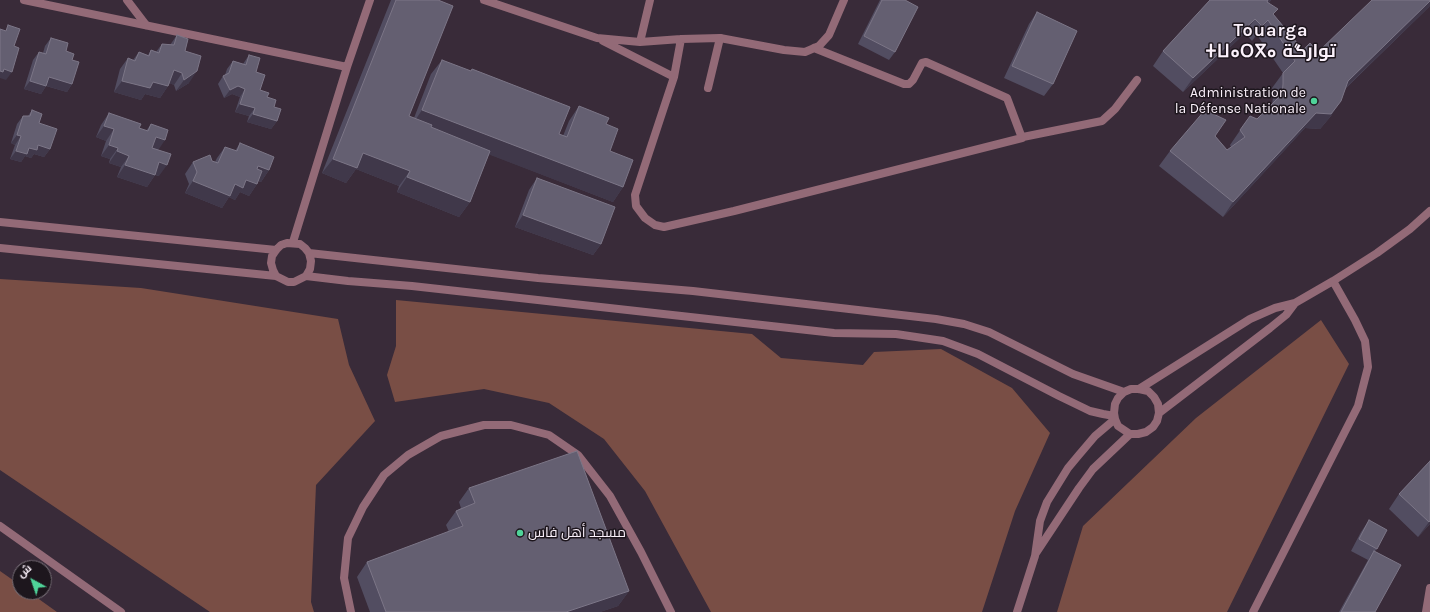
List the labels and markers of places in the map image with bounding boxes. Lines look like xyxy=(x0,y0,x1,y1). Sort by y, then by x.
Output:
place label: Administration de la Défense Nationale xyxy=(1175,85,1306,118)
marker: Administration de la Défense Nationale xyxy=(1309,96,1319,106)
place label: مسجد أهل فاس xyxy=(528,525,626,541)
marker: مسجد أهل فاس xyxy=(515,528,525,538)

